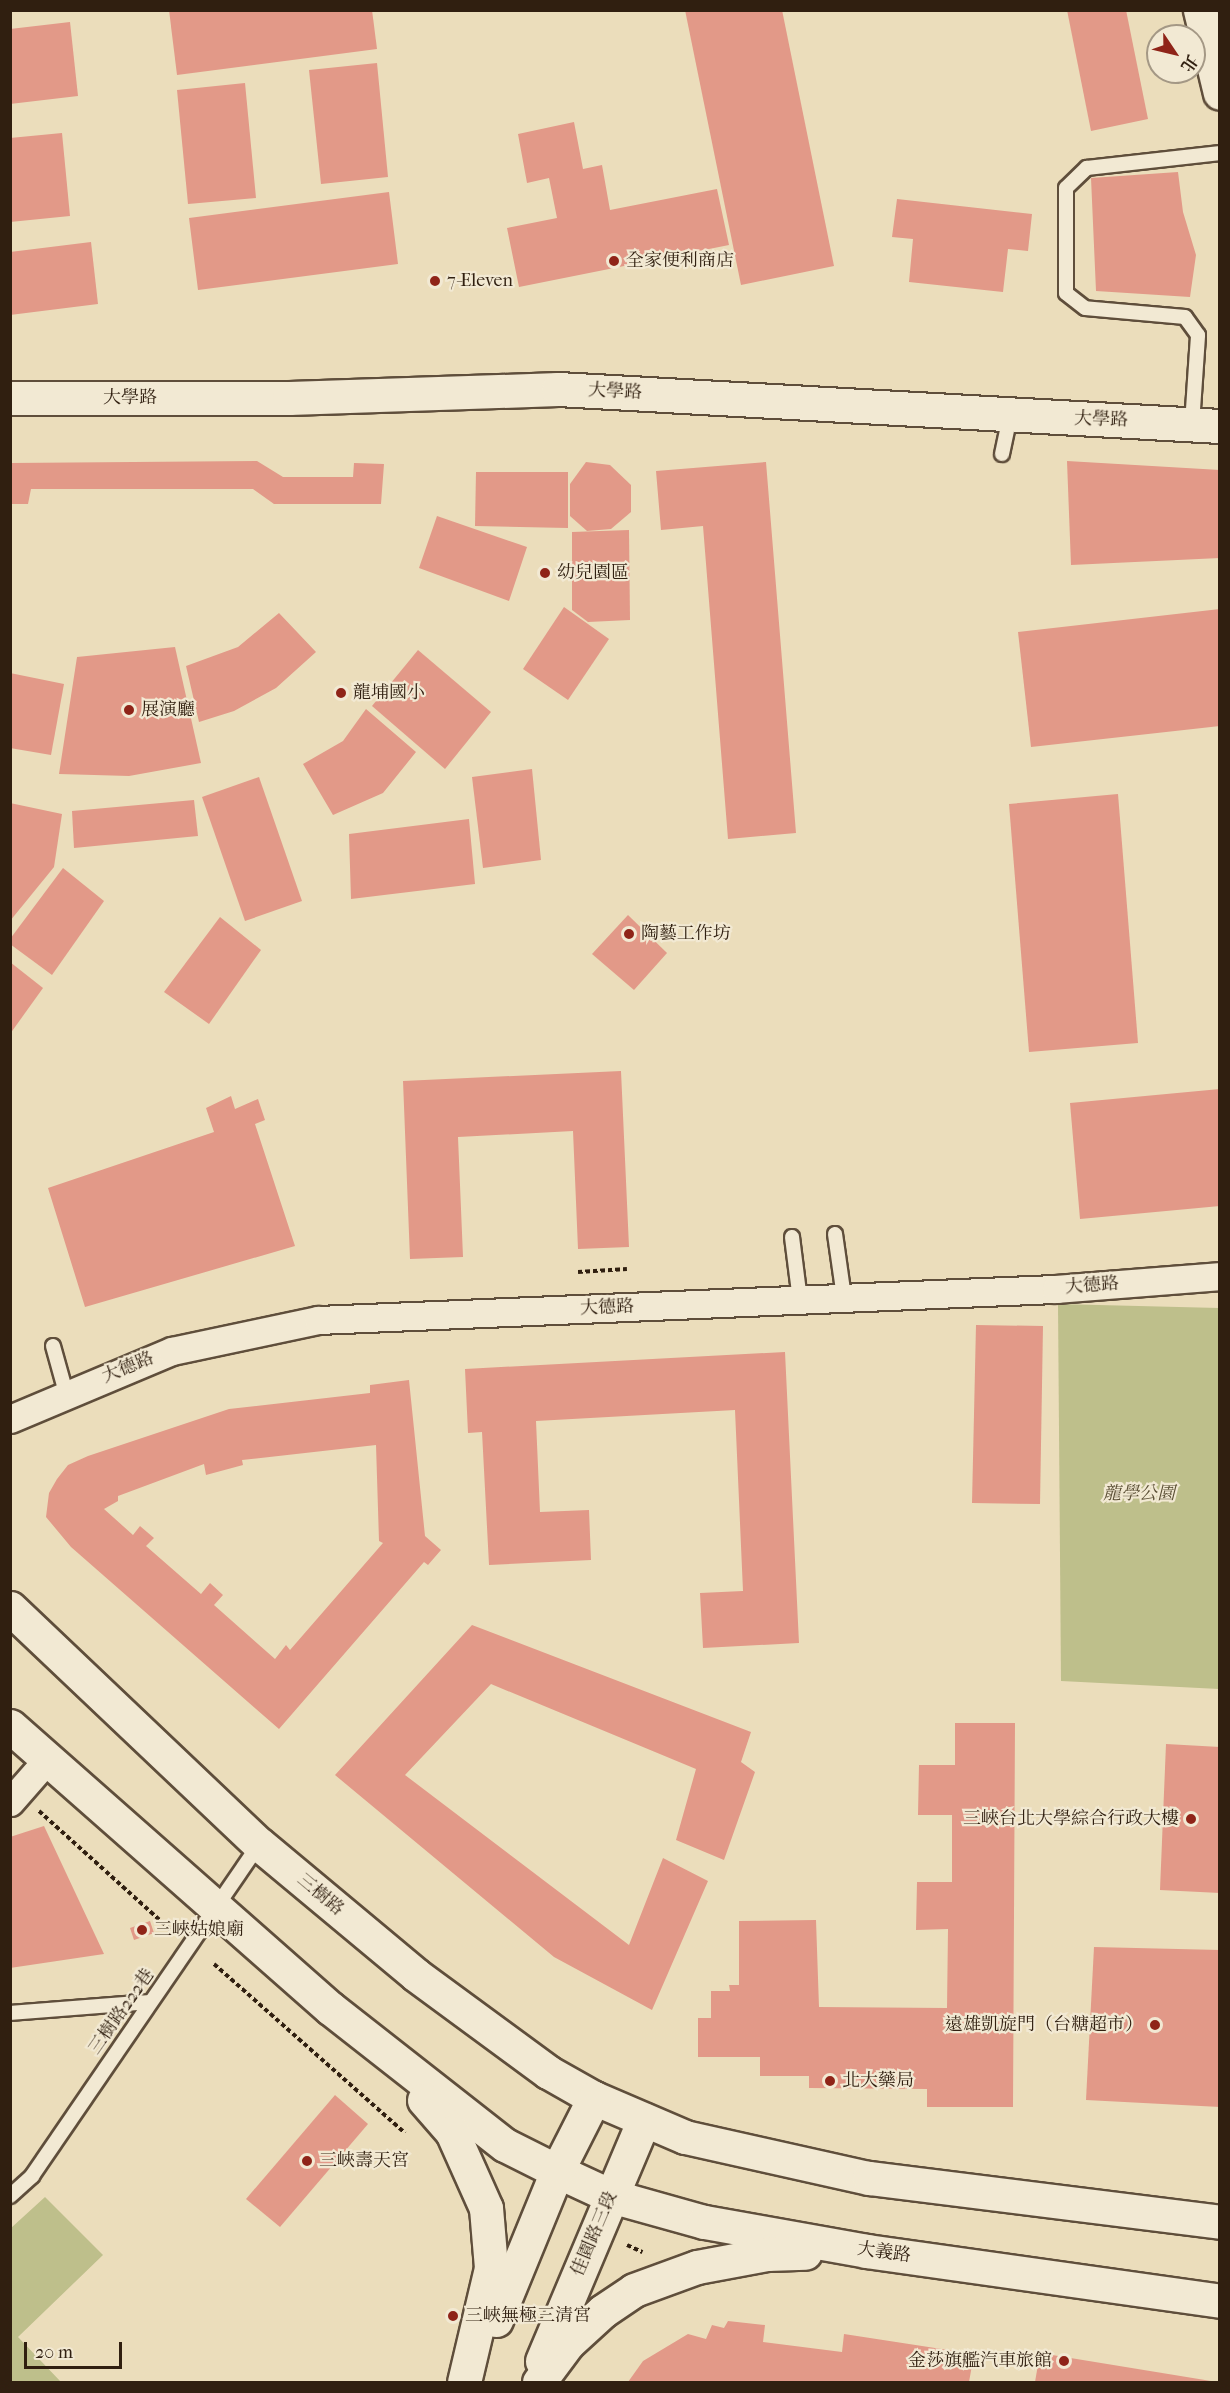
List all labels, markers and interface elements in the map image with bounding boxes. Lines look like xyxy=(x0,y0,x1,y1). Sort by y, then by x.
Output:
north arrow xyxy=(1146,24,1206,84)
text: 北 xyxy=(1177,51,1202,75)
place label: 全家便利商店 xyxy=(626,250,734,272)
marker: 全家便利商店 xyxy=(607,254,621,268)
place label: 7-Eleven xyxy=(447,270,513,292)
marker: 7-Eleven xyxy=(428,274,442,288)
street label: 大學路 xyxy=(587,380,643,404)
street label: 大學路 xyxy=(103,387,157,409)
street label: 大學路 xyxy=(1074,408,1128,432)
place label: 幼兒園區 xyxy=(557,562,629,584)
marker: 幼兒園區 xyxy=(538,566,552,580)
place label: 龍埔國小 xyxy=(353,682,425,704)
marker: 龍埔國小 xyxy=(334,686,348,700)
place label: 展演廳 xyxy=(141,699,195,721)
marker: 展演廳 xyxy=(122,703,136,717)
place label: 陶藝工作坊 xyxy=(641,923,731,945)
marker: 陶藝工作坊 xyxy=(622,927,636,941)
street label: 大德路 xyxy=(1064,1273,1120,1299)
street label: 大德路 xyxy=(580,1296,634,1320)
street label: 大德路 xyxy=(99,1348,157,1388)
park label: 龍學公園 xyxy=(1103,1483,1175,1505)
place label: 三峽台北大學綜合行政大樓 xyxy=(963,1808,1179,1830)
marker: 三峽台北大學綜合行政大樓 xyxy=(1184,1812,1198,1826)
street label: 三樹路 xyxy=(292,1869,348,1921)
place label: 三峽姑娘廟 xyxy=(154,1919,244,1941)
marker: 三峽姑娘廟 xyxy=(135,1923,149,1937)
street label: 三樹路222巷 xyxy=(85,1965,159,2059)
place label: 遠雄凱旋門（台糖超市） xyxy=(945,2014,1143,2036)
marker: 遠雄凱旋門（台糖超市） xyxy=(1148,2018,1162,2032)
place label: 北大藥局 xyxy=(842,2070,914,2092)
marker: 北大藥局 xyxy=(823,2074,837,2088)
place label: 三峽壽天宮 xyxy=(319,2150,409,2172)
marker: 三峽壽天宮 xyxy=(300,2154,314,2168)
street label: 佳園路三段 xyxy=(567,2188,623,2280)
street label: 大義路 xyxy=(856,2239,912,2267)
place label: 三峽無極三清宮 xyxy=(465,2305,591,2327)
marker: 三峽無極三清宮 xyxy=(446,2309,460,2323)
scale bar xyxy=(27,2330,124,2368)
text: 20 m xyxy=(35,2342,73,2363)
place label: 金莎旗艦汽車旅館 xyxy=(908,2350,1052,2372)
marker: 金莎旗艦汽車旅館 xyxy=(1057,2354,1071,2368)

